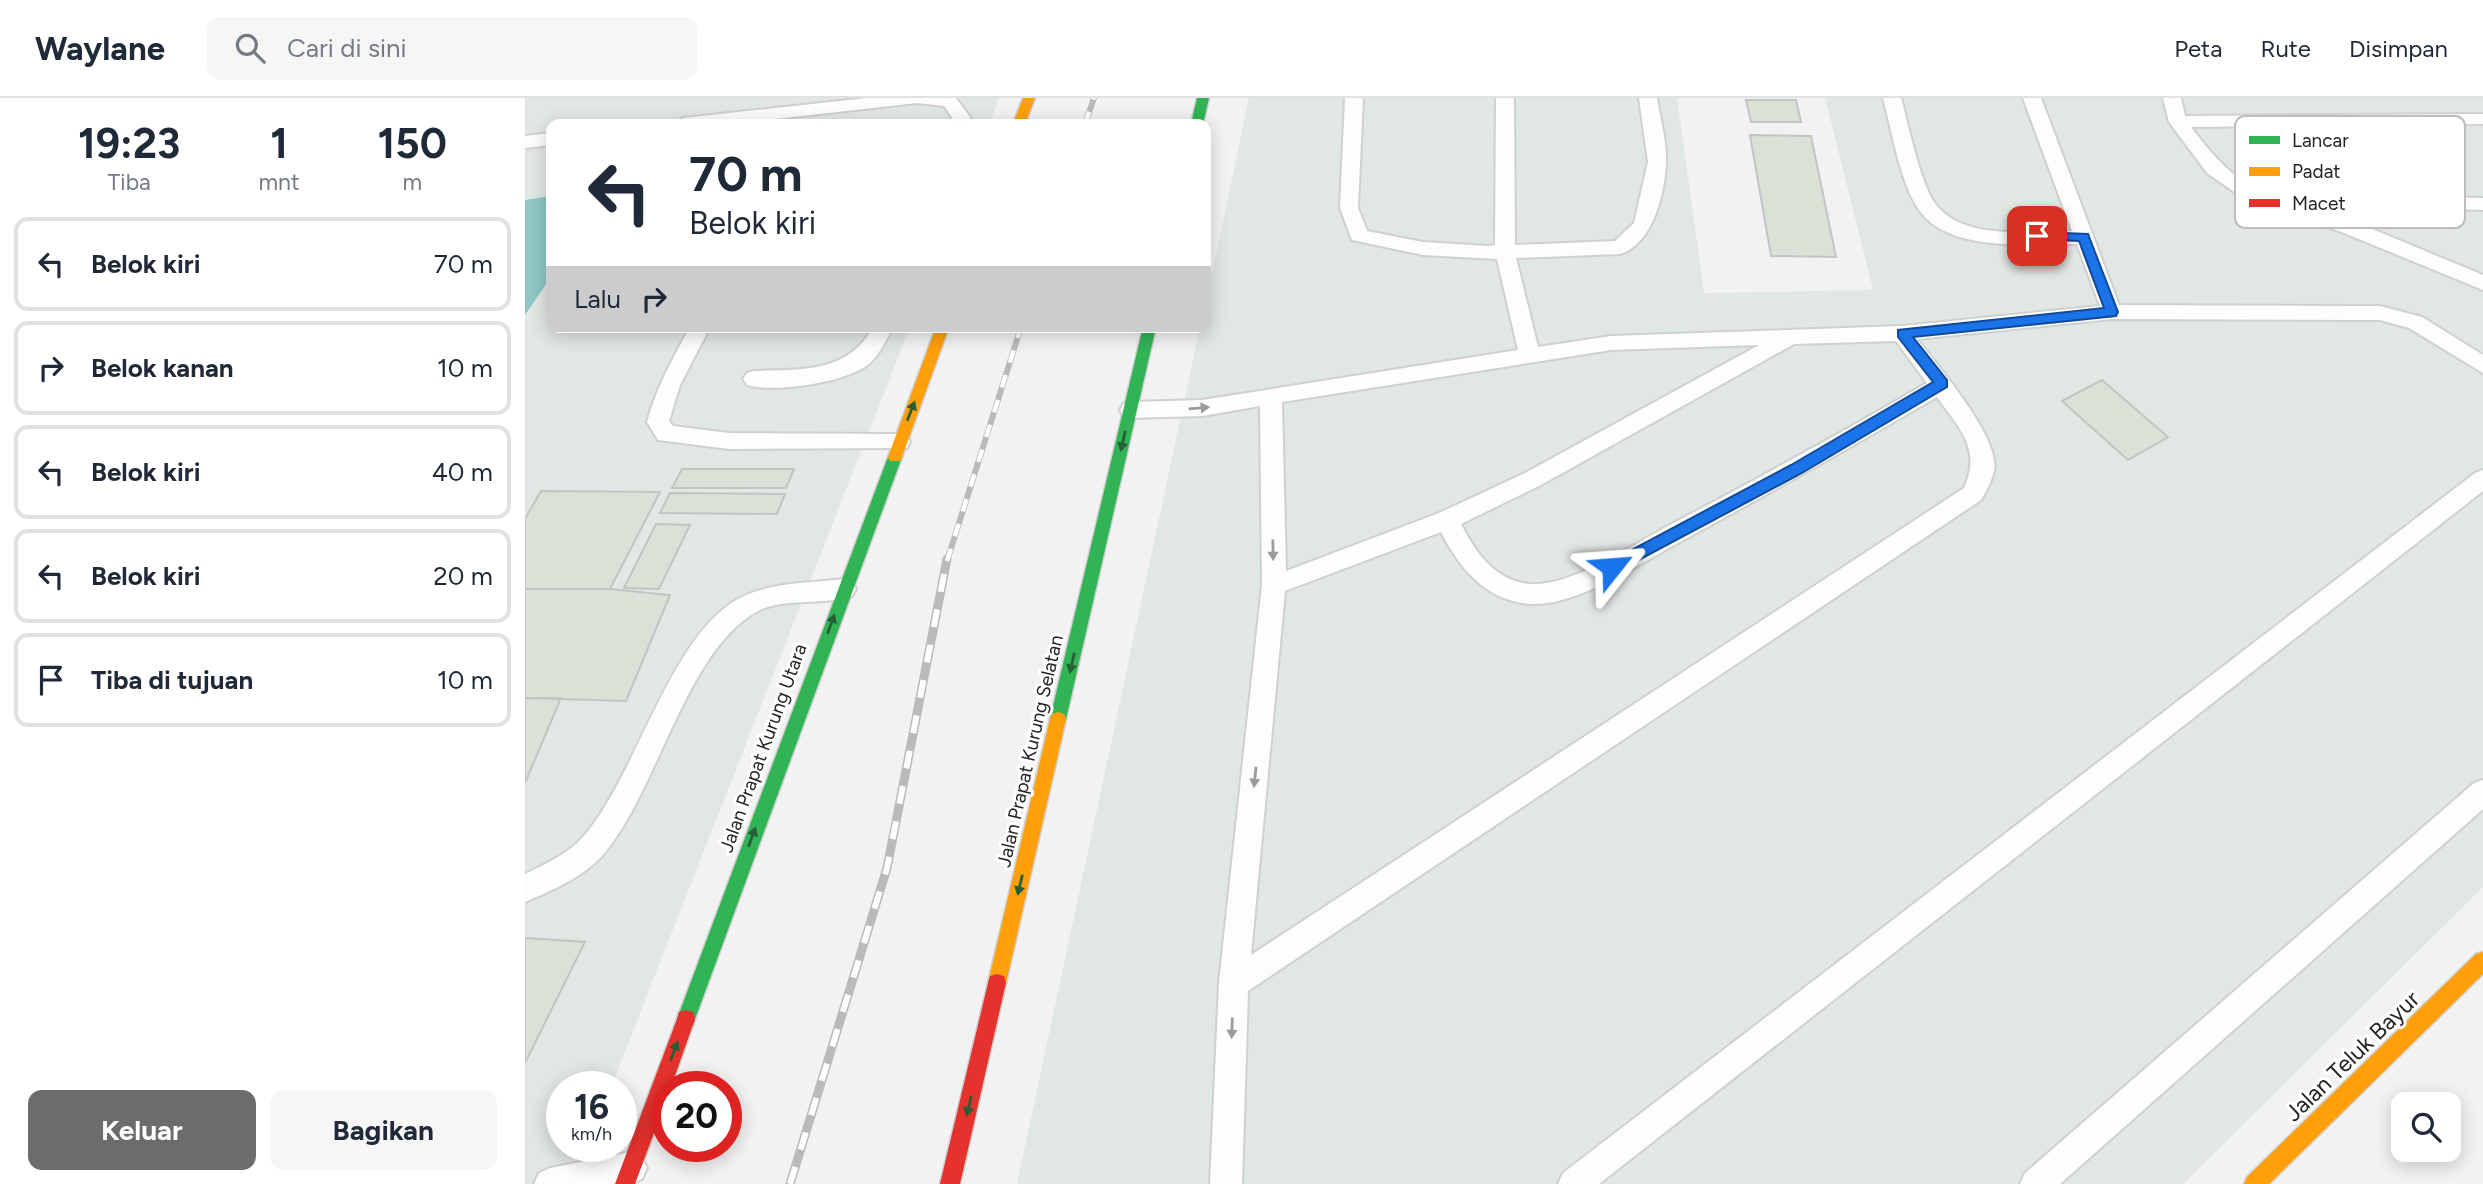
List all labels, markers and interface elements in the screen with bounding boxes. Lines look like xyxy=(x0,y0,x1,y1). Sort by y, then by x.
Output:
search box xyxy=(207,17,697,80)
text: Waylane xyxy=(35,29,165,68)
icon: search xyxy=(231,29,269,67)
text: Cari di sini xyxy=(287,32,407,64)
text: Peta xyxy=(2174,34,2222,63)
text: Rute xyxy=(2260,34,2311,63)
text: Disimpan xyxy=(2349,34,2448,63)
legend xyxy=(2235,116,2465,228)
text: 19:23 xyxy=(78,118,180,169)
text: 1 xyxy=(270,118,288,169)
text: 150 xyxy=(378,118,447,169)
text: Lancar xyxy=(2292,129,2349,152)
text: 70 m xyxy=(689,144,802,203)
icon: left xyxy=(574,147,665,238)
text: Padat xyxy=(2292,160,2341,183)
text: Tiba xyxy=(108,168,151,196)
text: mnt xyxy=(258,168,300,196)
text: m xyxy=(402,168,422,196)
text: Macet xyxy=(2292,192,2346,215)
text: Belok kiri xyxy=(689,204,816,242)
pin xyxy=(2007,206,2067,266)
icon: arrive xyxy=(2018,217,2056,255)
icon: left xyxy=(32,245,70,283)
text: Belok kiri xyxy=(91,248,200,280)
text: 70 m xyxy=(434,248,493,280)
icon: right xyxy=(635,280,673,318)
text: Lalu xyxy=(574,283,621,315)
icon: right xyxy=(32,349,70,387)
text: Belok kanan xyxy=(91,352,234,384)
text: 10 m xyxy=(437,352,493,384)
one-way arrow xyxy=(906,400,917,421)
one-way arrow xyxy=(1188,402,1210,413)
one-way arrow xyxy=(1117,431,1128,453)
icon: left xyxy=(32,453,70,491)
text: Belok kiri xyxy=(91,456,200,488)
text: 40 m xyxy=(432,456,493,488)
position arrow xyxy=(1575,530,1649,604)
one-way arrow xyxy=(1267,539,1279,561)
icon: left xyxy=(32,557,70,595)
text: Belok kiri xyxy=(91,560,200,592)
text: 20 m xyxy=(433,560,493,592)
one-way arrow xyxy=(826,613,837,634)
street label: Jalan Prapat Kurung Selatan xyxy=(992,633,1068,869)
street label: Jalan Prapat Kurung Utara xyxy=(714,640,812,856)
one-way arrow xyxy=(1066,652,1077,674)
icon: arrive xyxy=(32,661,70,699)
text: Tiba di tujuan xyxy=(91,664,253,696)
text: 10 m xyxy=(437,664,493,696)
one-way arrow xyxy=(1249,766,1260,788)
one-way arrow xyxy=(747,827,758,848)
one-way arrow xyxy=(1014,874,1025,896)
street label: Jalan Teluk Bayur xyxy=(2279,985,2425,1127)
one-way arrow xyxy=(1227,1017,1238,1039)
one-way arrow xyxy=(669,1040,680,1061)
speed limit sign: 20 xyxy=(651,1071,742,1162)
text: 16 xyxy=(574,1086,609,1128)
button: Keluar xyxy=(28,1090,256,1170)
button: Bagikan xyxy=(270,1090,497,1170)
map controls xyxy=(2391,1092,2461,1162)
button: search xyxy=(2391,1092,2461,1162)
one-way arrow xyxy=(963,1095,974,1117)
text: km/h xyxy=(571,1123,612,1145)

